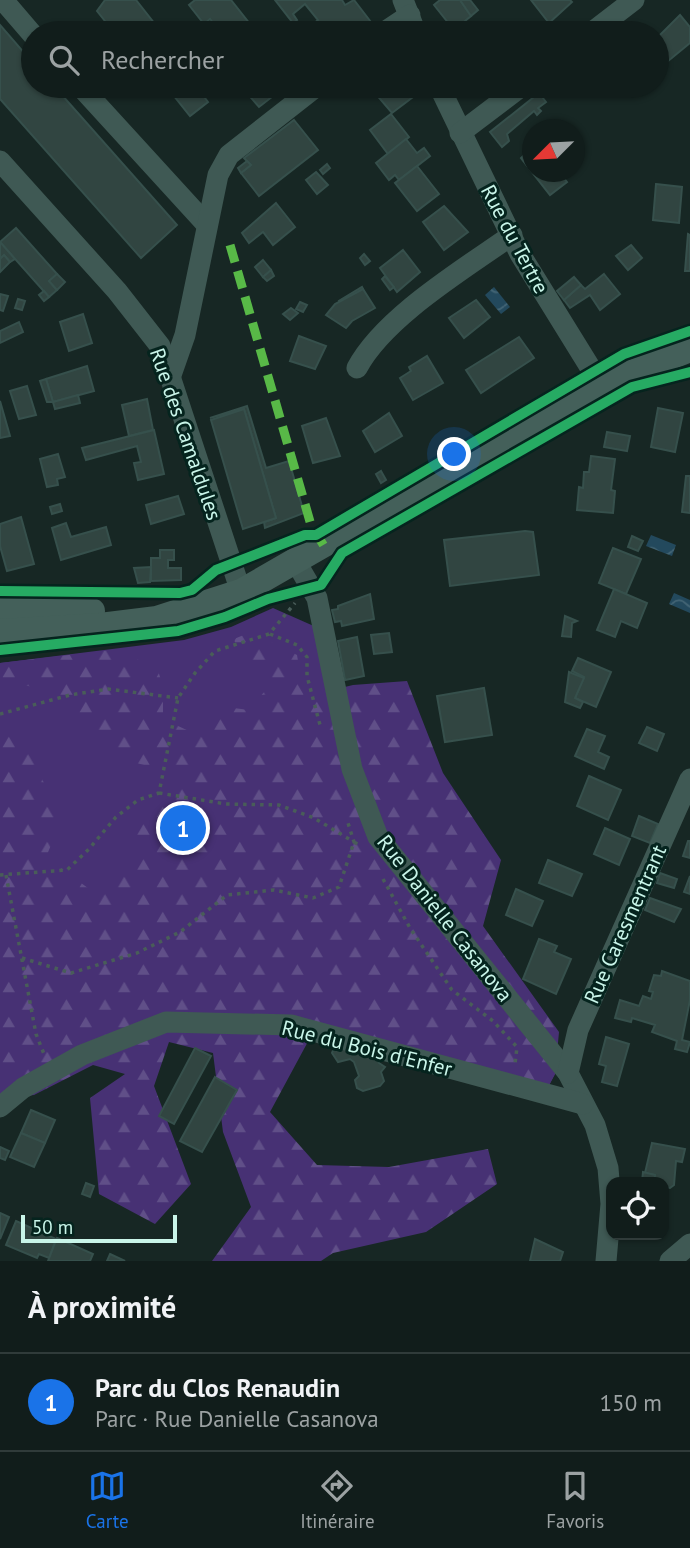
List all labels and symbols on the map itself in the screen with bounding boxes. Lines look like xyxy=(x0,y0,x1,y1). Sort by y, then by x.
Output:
north arrow xyxy=(522,119,585,182)
street label: Rue du Tertre xyxy=(475,180,555,298)
street label: Rue des Camaldules xyxy=(144,344,228,524)
your location xyxy=(437,437,471,471)
pin: 1 xyxy=(160,802,206,854)
street label: Rue Danielle Casanova xyxy=(371,829,519,1007)
street label: Rue Caresmentrant xyxy=(578,840,672,1008)
street label: Rue du Bois d'Enfer xyxy=(279,1014,455,1082)
scale bar xyxy=(21,1212,177,1244)

